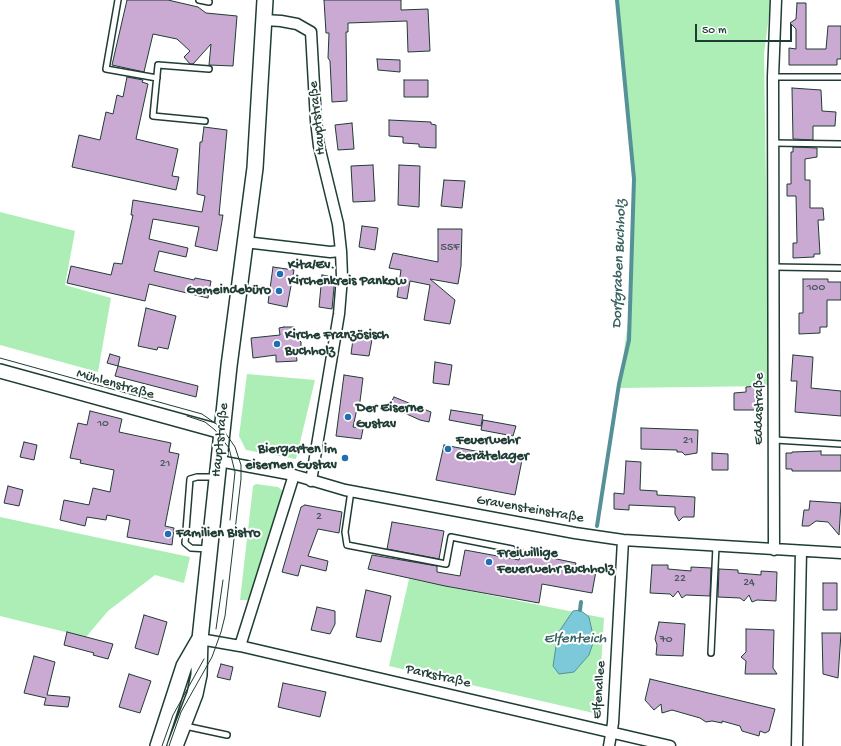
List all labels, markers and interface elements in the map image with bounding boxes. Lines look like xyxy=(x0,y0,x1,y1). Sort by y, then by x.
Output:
scale bar xyxy=(697,16,794,42)
text: 50 m xyxy=(702,24,727,38)
street label: Hauptstraße xyxy=(306,80,330,156)
water label: Dorfgraben Buchholz xyxy=(609,199,631,329)
house number: 55F xyxy=(441,241,459,255)
place label: Kita/Ev. Kirchenkreis Pankow xyxy=(288,258,406,290)
marker: Kita/Ev. Kirchenkreis Pankow xyxy=(275,269,285,279)
house number: 100 xyxy=(807,281,825,295)
place label: Gemeindebüro xyxy=(186,283,271,299)
marker: Gemeindebüro xyxy=(274,286,284,296)
place label: Kirche Französisch Buchholz xyxy=(285,328,389,360)
marker: Kirche Französisch Buchholz xyxy=(272,339,282,349)
street label: Mühlenstraße xyxy=(74,366,156,404)
street label: Eddastraße xyxy=(752,373,768,445)
place label: Der Eiserne Gustav xyxy=(356,401,424,434)
street label: Hauptstraße xyxy=(209,402,233,478)
marker: Der Eiserne Gustav xyxy=(343,412,353,422)
house number: 10 xyxy=(97,417,109,431)
place label: Feuerwehr Gerätelager xyxy=(456,433,529,466)
house number: 21 xyxy=(683,434,693,448)
place label: Biergarten im eisernen Gustav xyxy=(245,442,337,474)
marker: Feuerwehr Gerätelager xyxy=(443,444,453,454)
marker: Biergarten im eisernen Gustav xyxy=(340,453,350,463)
house number: 21 xyxy=(160,457,170,471)
street label: Gravensteinstraße xyxy=(475,492,585,528)
house number: 2 xyxy=(316,510,322,524)
place label: Familien Bistro xyxy=(176,526,261,542)
marker: Familien Bistro xyxy=(163,529,173,539)
place label: Freiwillige Feuerwehr Buchholz xyxy=(497,546,614,578)
marker: Freiwillige Feuerwehr Buchholz xyxy=(484,557,494,567)
house number: 22 xyxy=(674,572,686,586)
house number: 24 xyxy=(743,576,755,590)
water label: Elfenteich xyxy=(544,631,606,649)
house number: 70 xyxy=(659,633,673,647)
street label: Elfenallee xyxy=(590,660,610,720)
street label: Parkstraße xyxy=(404,661,472,693)

